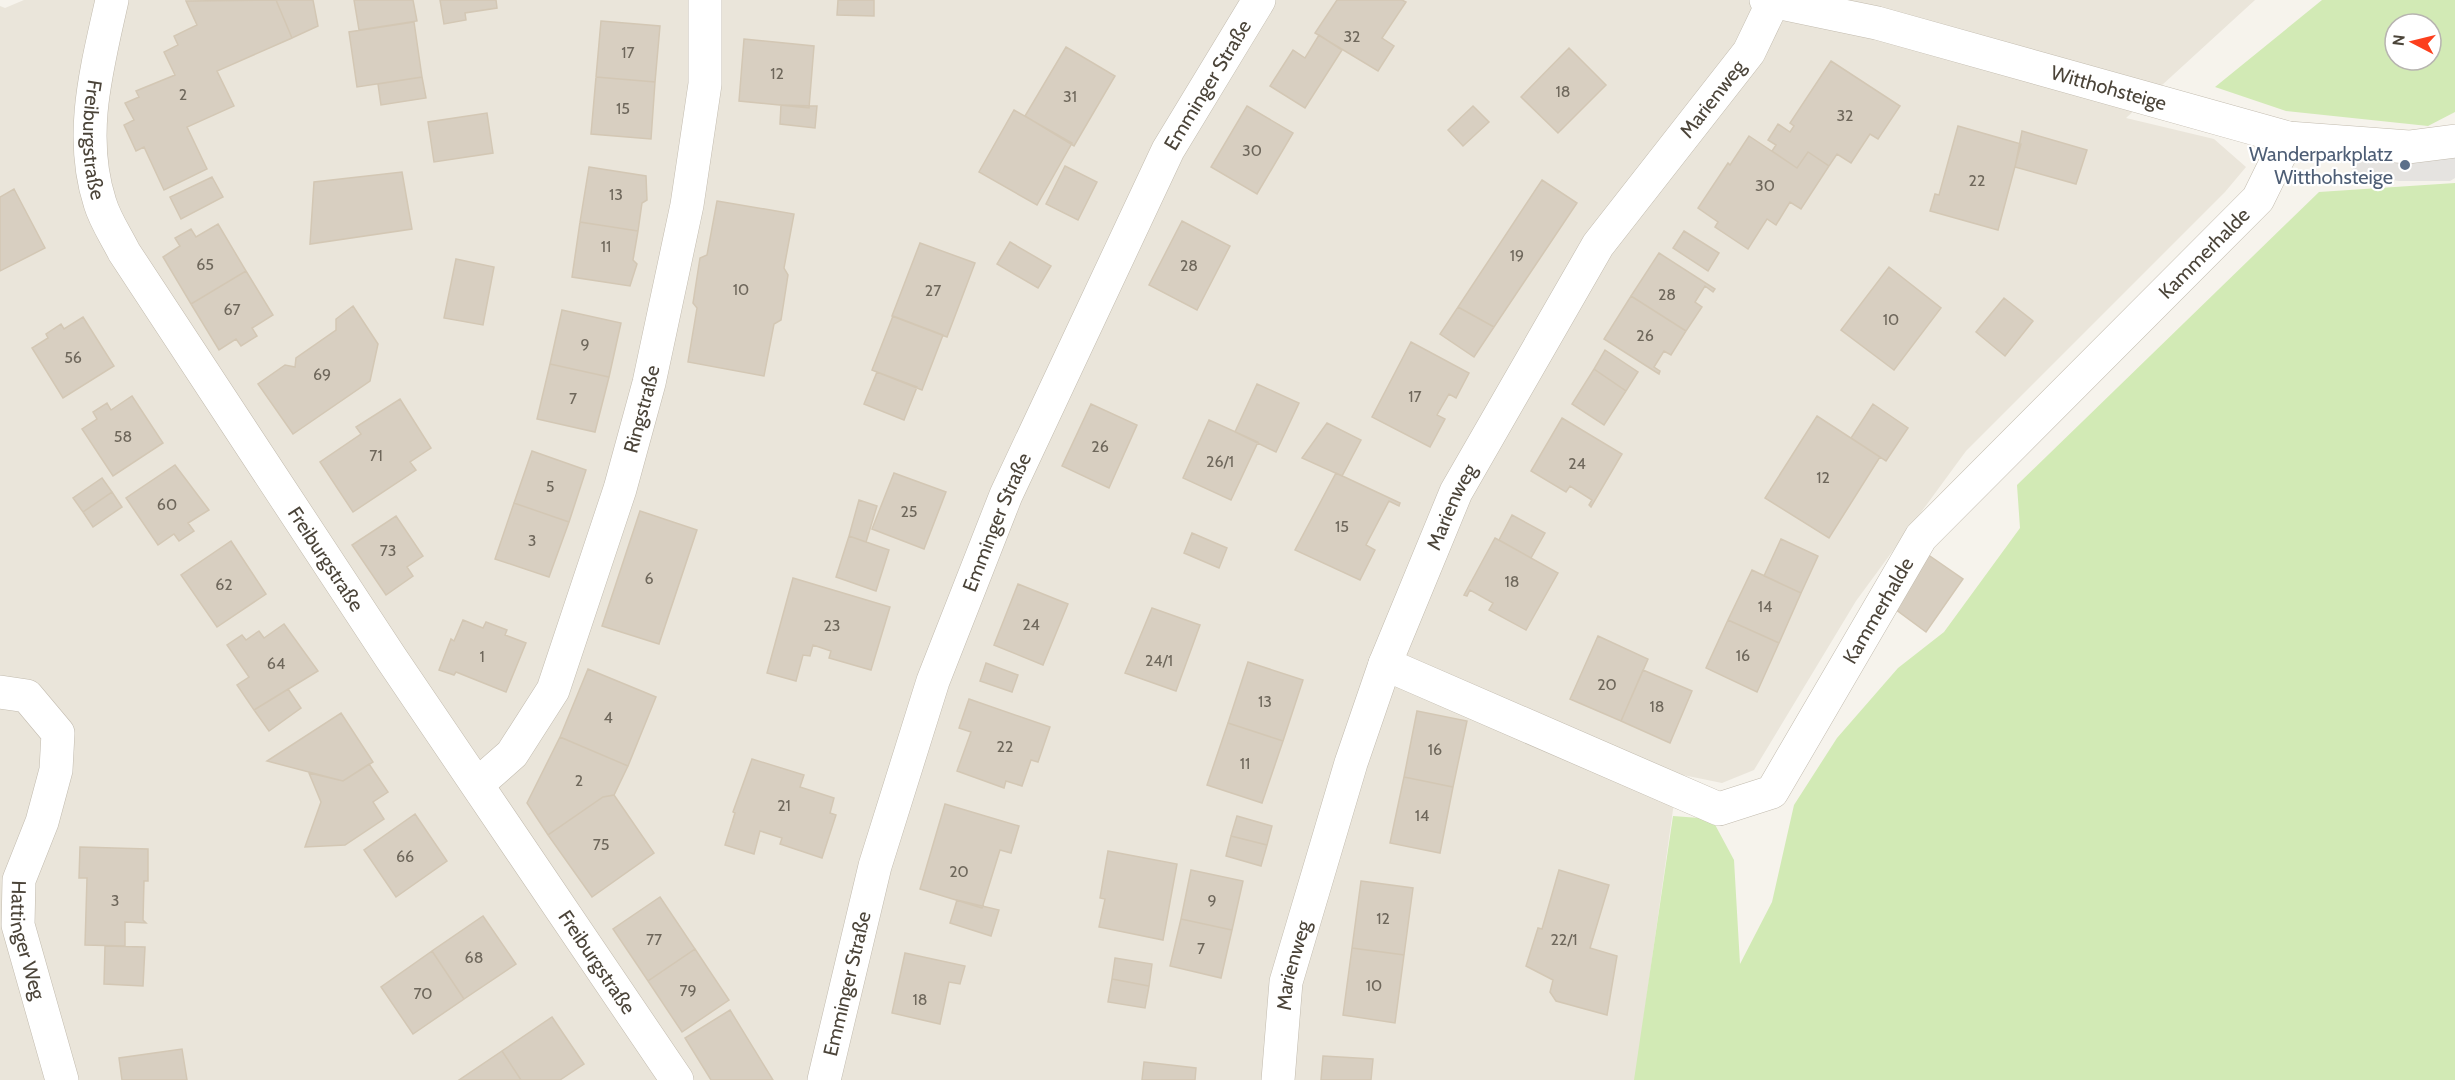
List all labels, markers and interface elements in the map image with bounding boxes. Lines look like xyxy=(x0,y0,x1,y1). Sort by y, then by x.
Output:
north arrow xyxy=(2383,12,2443,72)
street label: Emminger Straße xyxy=(1159,15,1256,154)
house number: 32 xyxy=(1343,27,1361,46)
text: N xyxy=(2388,33,2409,47)
house number: 17 xyxy=(621,43,635,62)
street label: Marienweg xyxy=(1674,54,1751,143)
street label: Witthohsteige xyxy=(2048,60,2169,115)
house number: 12 xyxy=(770,64,784,83)
street label: Freiburgstraße xyxy=(78,78,110,202)
house number: 18 xyxy=(1556,82,1570,101)
house number: 2 xyxy=(179,85,187,104)
house number: 31 xyxy=(1063,87,1077,106)
house number: 15 xyxy=(616,99,630,118)
house number: 32 xyxy=(1836,106,1854,125)
house number: 30 xyxy=(1242,141,1262,160)
place label: Wanderparkplatz Witthohsteige xyxy=(2249,142,2393,189)
marker: Wanderparkplatz Witthohsteige xyxy=(2398,158,2412,172)
house number: 22 xyxy=(1969,171,1985,190)
house number: 30 xyxy=(1755,176,1775,195)
house number: 13 xyxy=(609,185,623,204)
street label: Kammerhalde xyxy=(2154,202,2255,304)
house number: 11 xyxy=(601,237,611,256)
house number: 19 xyxy=(1510,246,1524,265)
house number: 65 xyxy=(196,255,214,274)
house number: 28 xyxy=(1180,256,1198,275)
house number: 10 xyxy=(733,280,749,299)
house number: 27 xyxy=(925,281,941,300)
house number: 28 xyxy=(1658,285,1676,304)
house number: 67 xyxy=(223,300,241,319)
house number: 10 xyxy=(1883,310,1899,329)
house number: 26 xyxy=(1636,326,1654,345)
house number: 9 xyxy=(580,335,590,354)
house number: 56 xyxy=(64,348,82,367)
street label: Ringstraße xyxy=(618,363,664,456)
house number: 69 xyxy=(313,365,331,384)
house number: 17 xyxy=(1408,387,1422,406)
house number: 7 xyxy=(569,389,577,408)
house number: 58 xyxy=(114,427,132,446)
house number: 26 xyxy=(1091,437,1109,456)
house number: 71 xyxy=(369,446,383,465)
street label: Emminger Straße xyxy=(957,449,1036,595)
house number: 26/1 xyxy=(1206,452,1234,471)
house number: 24 xyxy=(1568,454,1586,473)
street label: Marienweg xyxy=(1421,459,1482,554)
house number: 12 xyxy=(1816,468,1830,487)
house number: 5 xyxy=(546,477,554,496)
house number: 60 xyxy=(157,495,177,514)
street label: Freiburgstraße xyxy=(283,502,369,616)
house number: 25 xyxy=(900,502,918,521)
house number: 15 xyxy=(1335,517,1349,536)
house number: 3 xyxy=(528,531,536,550)
house number: 73 xyxy=(380,541,396,560)
street label: Kammerhalde xyxy=(1838,553,1918,668)
house number: 6 xyxy=(644,569,654,588)
house number: 18 xyxy=(1505,572,1519,591)
house number: 62 xyxy=(215,575,233,594)
house number: 14 xyxy=(1758,597,1772,616)
house number: 24 xyxy=(1022,615,1040,634)
house number: 23 xyxy=(823,616,841,635)
house number: 16 xyxy=(1736,646,1750,665)
house number: 1 xyxy=(479,647,485,666)
house number: 24/1 xyxy=(1145,651,1173,670)
house number: 64 xyxy=(267,654,285,673)
house number: 20 xyxy=(1597,675,1617,694)
house number: 13 xyxy=(1258,692,1272,711)
house number: 18 xyxy=(1650,697,1664,716)
house number: 4 xyxy=(603,708,613,727)
house number: 22 xyxy=(997,737,1013,756)
house number: 16 xyxy=(1428,740,1442,759)
house number: 11 xyxy=(1240,754,1250,773)
house number: 2 xyxy=(575,771,583,790)
house number: 21 xyxy=(777,796,791,815)
house number: 14 xyxy=(1415,806,1429,825)
house number: 75 xyxy=(593,835,609,854)
house number: 66 xyxy=(396,847,414,866)
house number: 20 xyxy=(949,862,969,881)
street label: Hattinger Weg xyxy=(5,880,51,1003)
house number: 3 xyxy=(111,891,119,910)
house number: 9 xyxy=(1207,891,1217,910)
street label: Freiburgstraße xyxy=(553,906,641,1019)
street label: Emminger Straße xyxy=(818,909,876,1059)
house number: 12 xyxy=(1376,909,1390,928)
street label: Marienweg xyxy=(1272,916,1316,1011)
house number: 77 xyxy=(646,930,662,949)
house number: 22/1 xyxy=(1550,930,1578,949)
house number: 7 xyxy=(1197,939,1205,958)
house number: 68 xyxy=(465,948,483,967)
house number: 10 xyxy=(1366,976,1382,995)
house number: 79 xyxy=(679,981,697,1000)
house number: 70 xyxy=(413,984,433,1003)
house number: 18 xyxy=(913,990,927,1009)

